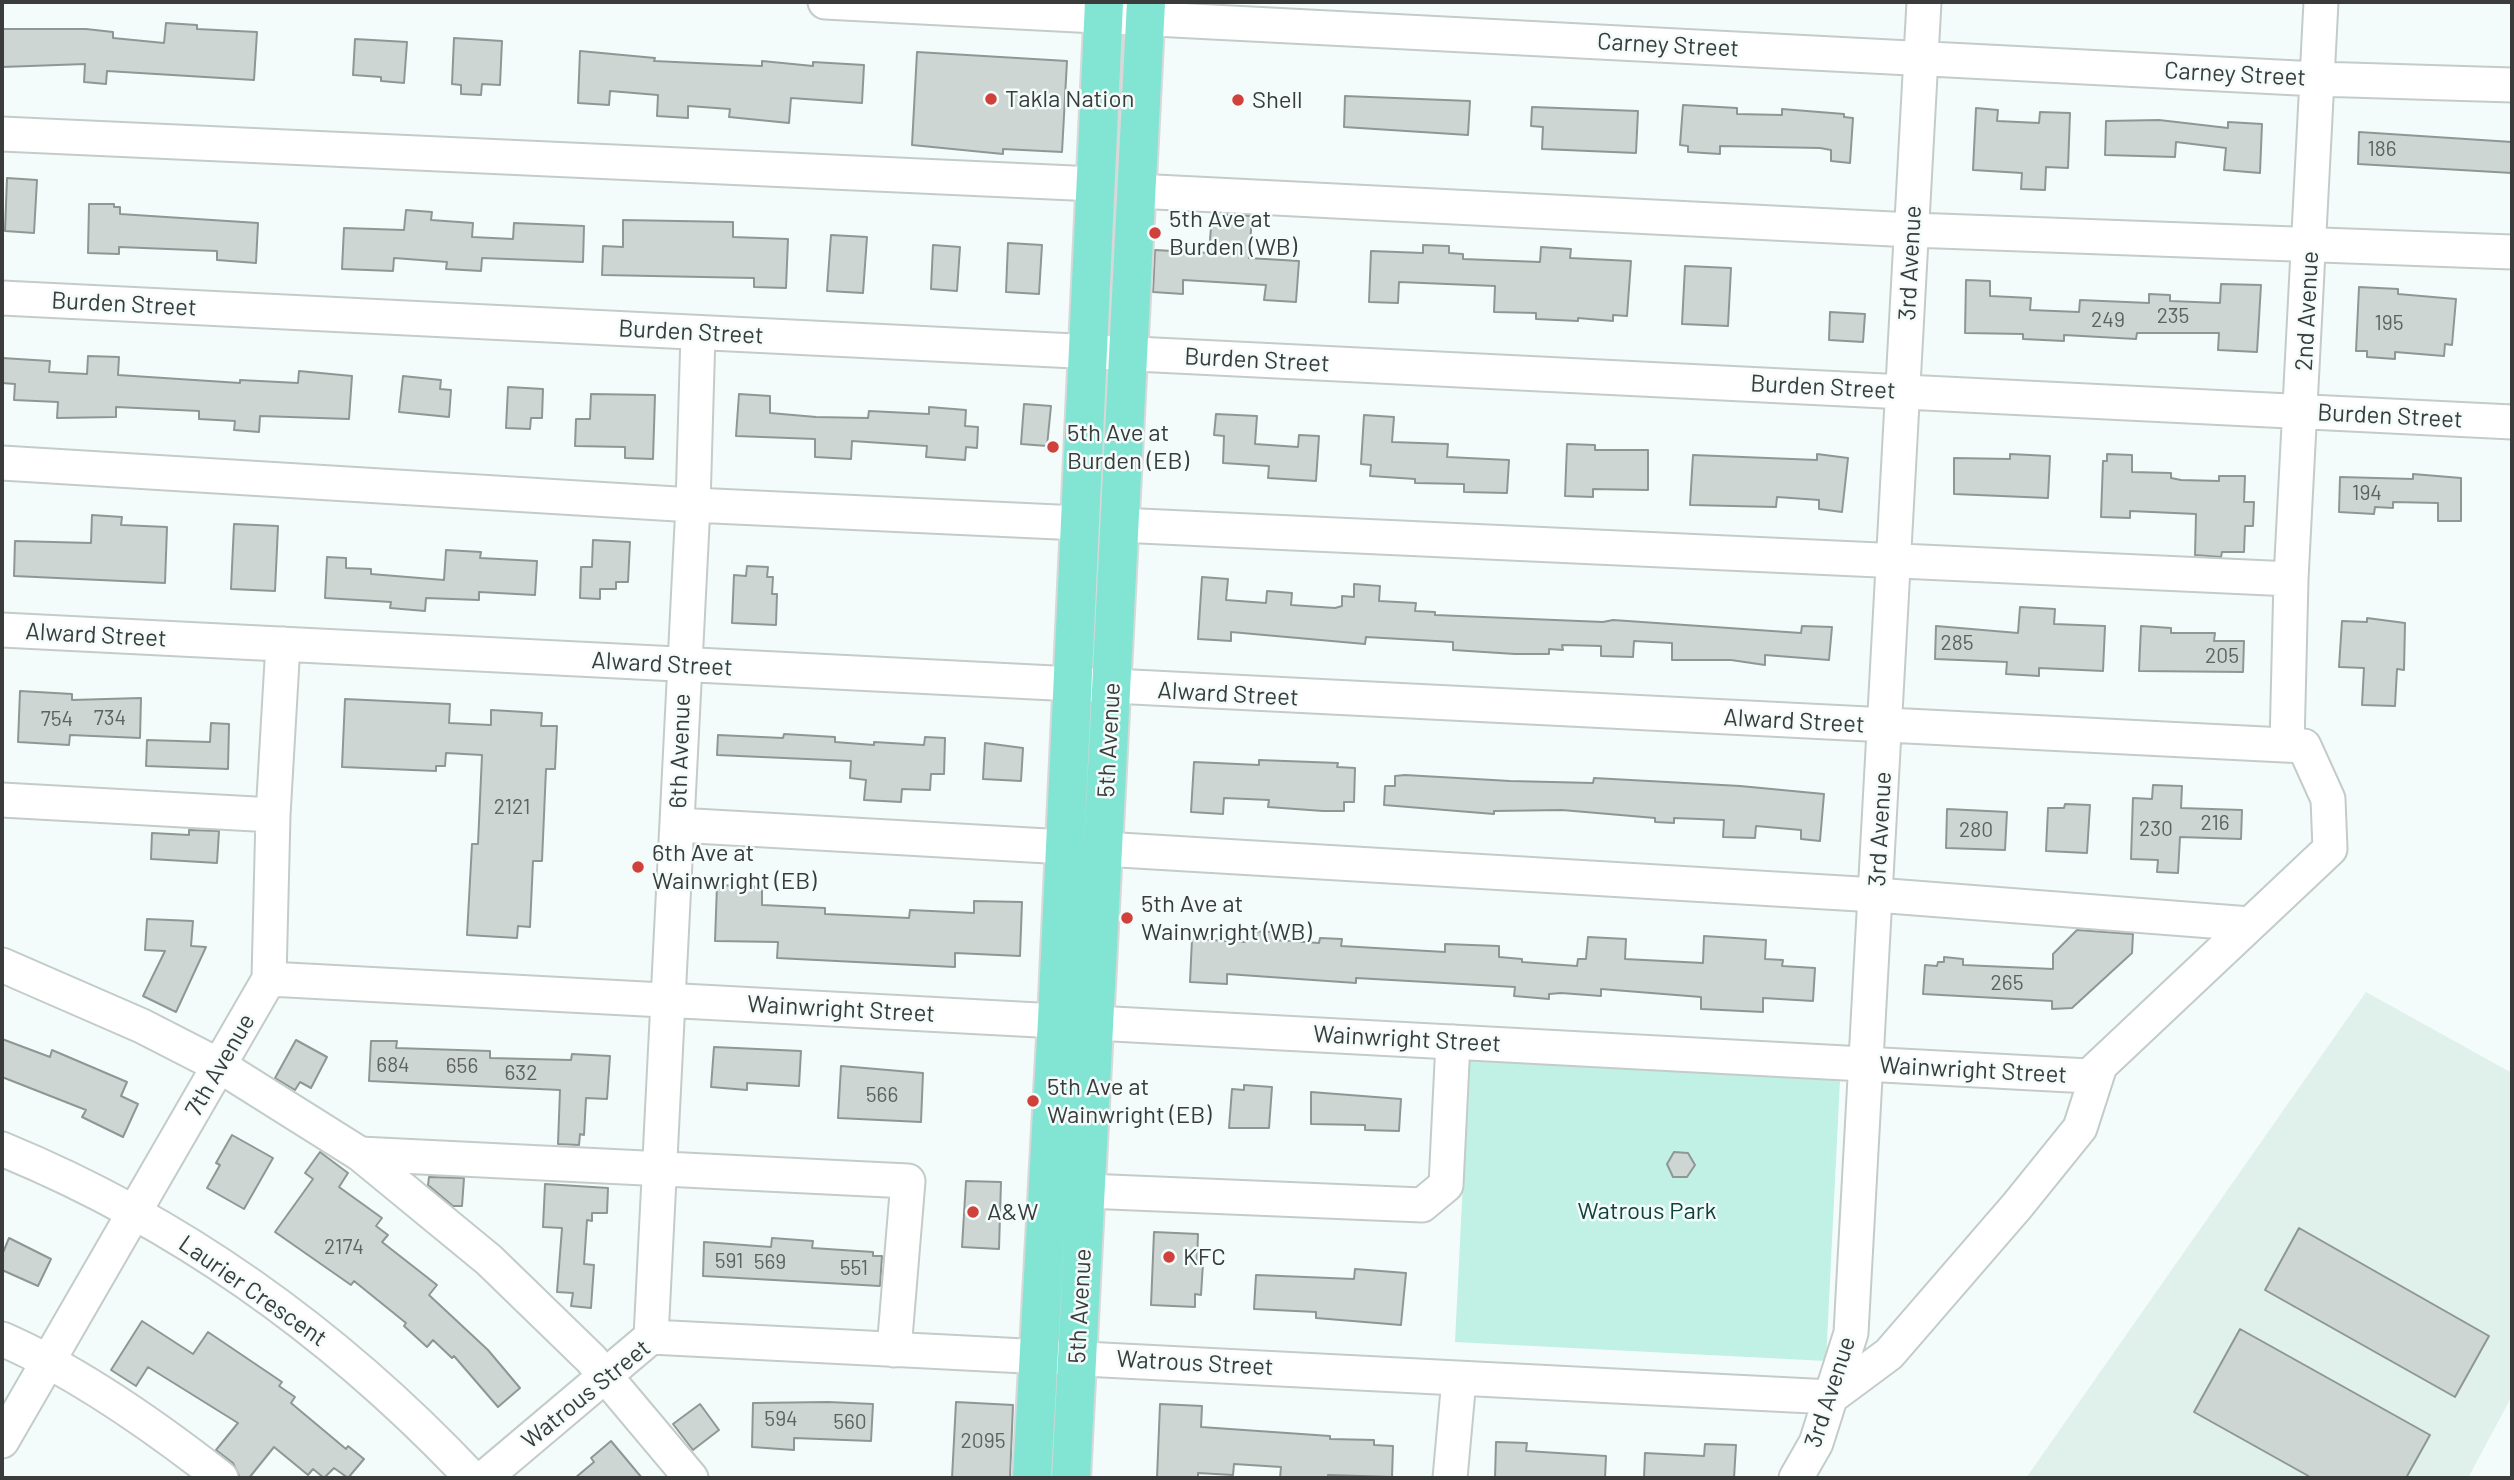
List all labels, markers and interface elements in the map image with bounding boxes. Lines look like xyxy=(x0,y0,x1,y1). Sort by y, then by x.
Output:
street label: Carney Street xyxy=(1596,27,1740,63)
street label: Carney Street xyxy=(2163,56,2307,92)
place label: Takla Nation xyxy=(1005,85,1134,113)
place label: Shell xyxy=(1252,86,1303,114)
marker: Takla Nation xyxy=(983,91,999,107)
marker: Shell xyxy=(1230,92,1246,108)
house number: 186 xyxy=(2367,136,2397,162)
place label: 5th Ave at Burden (WB) xyxy=(1169,205,1297,261)
street label: 3rd Avenue xyxy=(1893,205,1927,321)
marker: 5th Ave at Burden (WB) xyxy=(1147,225,1163,241)
street label: 2nd Avenue xyxy=(2289,250,2325,372)
street label: Burden Street xyxy=(51,286,197,322)
house number: 235 xyxy=(2157,303,2189,329)
house number: 249 xyxy=(2091,307,2125,333)
house number: 195 xyxy=(2374,310,2404,336)
street label: Burden Street xyxy=(618,314,764,350)
street label: Burden Street xyxy=(1184,342,1330,378)
street label: Burden Street xyxy=(1750,369,1896,405)
street label: Burden Street xyxy=(2317,398,2463,434)
place label: 5th Ave at Burden (EB) xyxy=(1067,419,1189,475)
marker: 5th Ave at Burden (EB) xyxy=(1045,439,1061,455)
house number: 194 xyxy=(2352,480,2382,506)
street label: Alward Street xyxy=(25,617,167,653)
house number: 285 xyxy=(1941,630,1973,656)
house number: 205 xyxy=(2205,643,2239,669)
street label: Alward Street xyxy=(591,646,733,682)
street label: Alward Street xyxy=(1157,676,1299,712)
street label: 5th Avenue xyxy=(1092,682,1126,798)
street label: 6th Avenue xyxy=(664,693,696,809)
street label: Alward Street xyxy=(1723,703,1865,739)
house number: 734 xyxy=(94,705,126,731)
house number: 754 xyxy=(41,706,73,732)
street label: 3rd Avenue xyxy=(1863,771,1897,887)
house number: 2121 xyxy=(494,794,530,820)
house number: 216 xyxy=(2200,810,2230,836)
house number: 230 xyxy=(2139,816,2173,842)
house number: 280 xyxy=(1959,817,1993,843)
place label: 6th Ave at Wainwright (EB) xyxy=(652,839,817,895)
marker: 6th Ave at Wainwright (EB) xyxy=(630,859,646,875)
place label: 5th Ave at Wainwright (WB) xyxy=(1141,890,1312,946)
marker: 5th Ave at Wainwright (WB) xyxy=(1119,910,1135,926)
house number: 265 xyxy=(1991,970,2023,996)
street label: Wainwright Street xyxy=(746,990,936,1028)
street label: 7th Avenue xyxy=(179,1008,261,1122)
street label: Wainwright Street xyxy=(1312,1020,1502,1058)
street label: Wainwright Street xyxy=(1878,1051,2068,1089)
house number: 684 xyxy=(376,1052,410,1078)
house number: 656 xyxy=(446,1053,478,1079)
house number: 632 xyxy=(505,1060,537,1086)
place label: 5th Ave at Wainwright (EB) xyxy=(1047,1073,1212,1129)
house number: 566 xyxy=(866,1082,898,1108)
marker: 5th Ave at Wainwright (EB) xyxy=(1025,1093,1041,1109)
park label: Watrous Park xyxy=(1578,1197,1716,1225)
place label: A&W xyxy=(987,1198,1038,1226)
marker: A&W xyxy=(965,1204,981,1220)
street label: Laurier Crescent xyxy=(173,1229,333,1353)
house number: 2174 xyxy=(324,1234,364,1260)
place label: KFC xyxy=(1183,1243,1226,1271)
house number: 591 xyxy=(715,1248,743,1274)
street label: 5th Avenue xyxy=(1063,1248,1097,1364)
house number: 569 xyxy=(754,1249,786,1275)
marker: KFC xyxy=(1161,1249,1177,1265)
house number: 551 xyxy=(840,1255,868,1281)
street label: Watrous Street xyxy=(516,1333,656,1455)
street label: 3rd Avenue xyxy=(1799,1333,1861,1451)
street label: Watrous Street xyxy=(1116,1345,1274,1381)
house number: 594 xyxy=(764,1406,798,1432)
house number: 560 xyxy=(833,1409,867,1435)
house number: 2095 xyxy=(961,1428,1005,1454)

